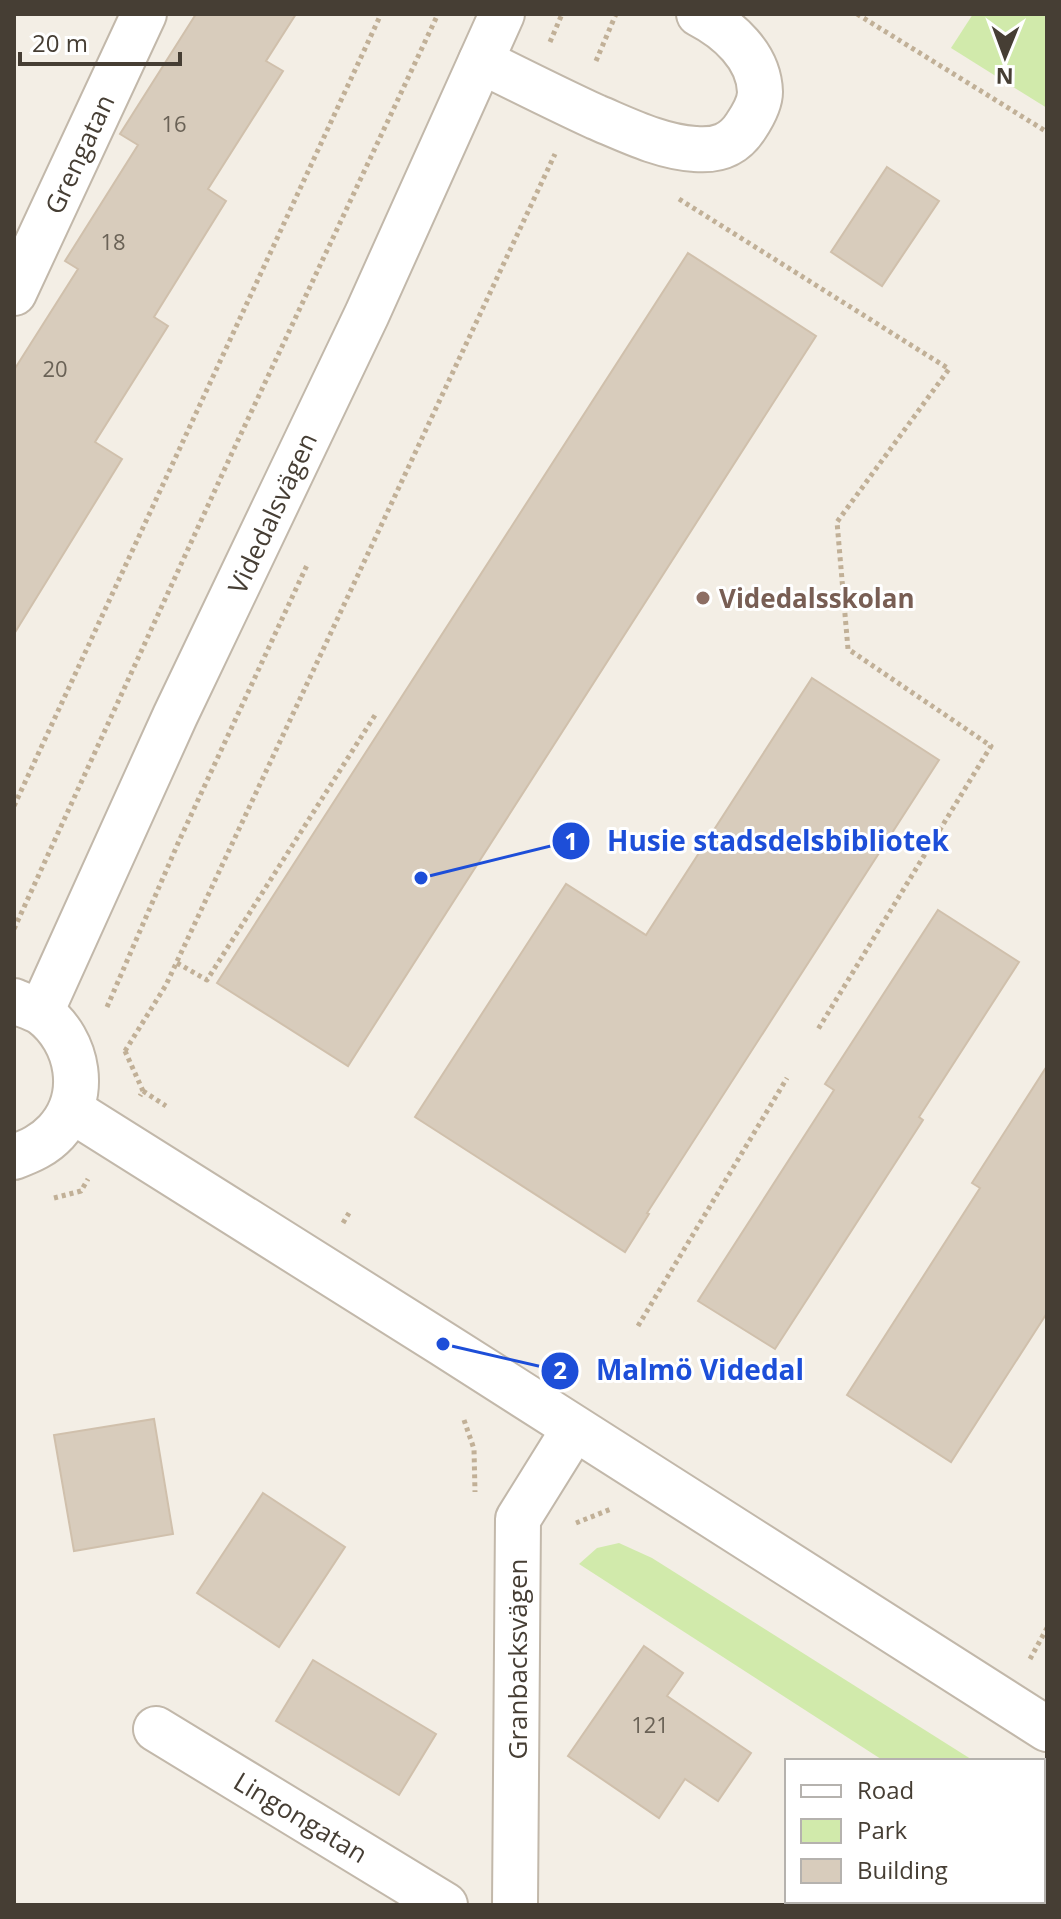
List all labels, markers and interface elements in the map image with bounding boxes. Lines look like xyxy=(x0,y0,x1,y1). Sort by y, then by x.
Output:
scale bar xyxy=(20,16,180,66)
north arrow xyxy=(965,16,1045,96)
text: 20 m xyxy=(32,26,88,59)
text: N xyxy=(995,62,1014,92)
street label: Grengatan xyxy=(36,88,122,220)
house number: 16 xyxy=(161,108,187,138)
house number: 18 xyxy=(100,226,126,256)
house number: 20 xyxy=(42,353,68,383)
street label: Videdalsvägen xyxy=(219,427,325,599)
place label: Videdalsskolan xyxy=(719,580,915,616)
marker: Videdalsskolan xyxy=(694,589,712,607)
callout: Husie stadsdelsbibliotek xyxy=(551,815,965,867)
text: Husie stadsdelsbibliotek xyxy=(607,821,950,859)
text: 1 xyxy=(564,824,578,857)
callout: Malmö Videdal xyxy=(540,1345,820,1397)
text: Malmö Videdal xyxy=(596,1350,804,1388)
text: 2 xyxy=(553,1353,567,1386)
street label: Granbacksvägen xyxy=(499,1559,535,1759)
house number: 121 xyxy=(631,1709,669,1739)
legend xyxy=(785,1759,1045,1903)
street label: Lingongatan xyxy=(227,1763,375,1871)
text: Road xyxy=(857,1773,914,1806)
text: Park xyxy=(857,1813,908,1846)
text: Building xyxy=(857,1853,948,1886)

